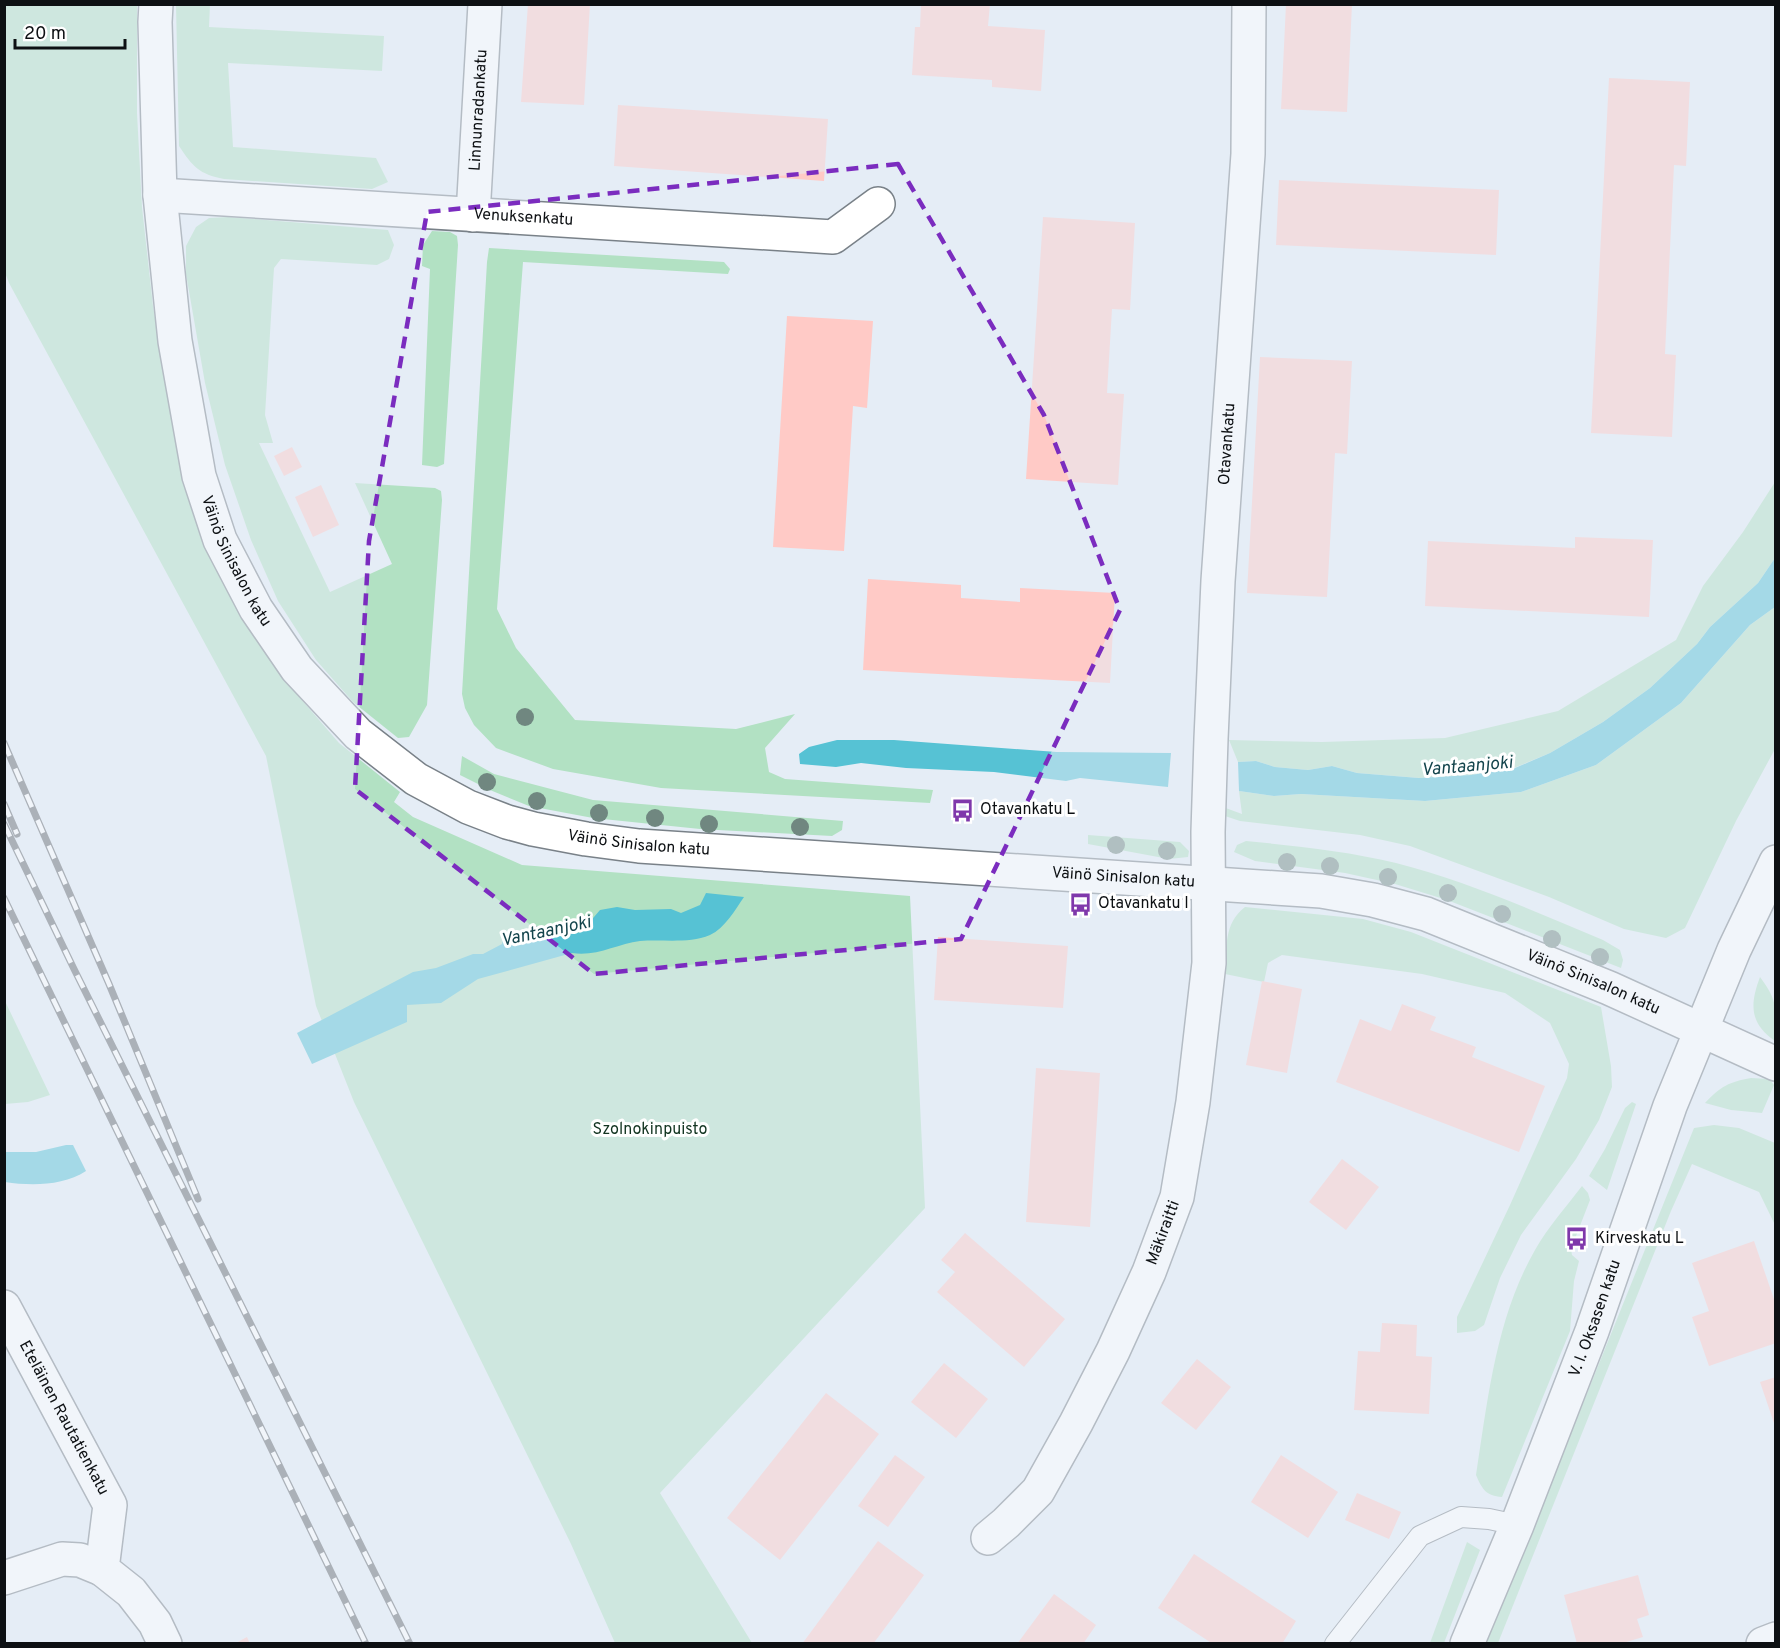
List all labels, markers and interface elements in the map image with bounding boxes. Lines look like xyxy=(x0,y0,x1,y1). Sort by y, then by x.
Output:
scale bar xyxy=(15,12,124,50)
text: 20 m xyxy=(24,23,66,46)
street label: Linnunradankatu xyxy=(466,49,492,172)
street label: Venuksenkatu xyxy=(473,205,574,231)
street label: Otavankatu xyxy=(1215,402,1240,486)
street label: Väinö Sinisalon katu xyxy=(196,493,275,631)
water label: Vantaanjoki xyxy=(1420,751,1515,782)
bus stop icon: Otavankatu L xyxy=(949,797,975,823)
place label: Otavankatu L xyxy=(980,800,1075,820)
street label: Väinö Sinisalon katu xyxy=(566,826,711,861)
street label: Väinö Sinisalon katu xyxy=(1051,863,1196,893)
bus stop icon: Otavankatu I xyxy=(1067,891,1093,917)
place label: Otavankatu I xyxy=(1098,894,1189,914)
water label: Vantaanjoki xyxy=(499,911,595,953)
street label: Väinö Sinisalon katu xyxy=(1523,945,1663,1020)
park label: Szolnokinpuisto xyxy=(593,1120,707,1140)
street label: Mäkiraitti xyxy=(1142,1198,1185,1268)
bus stop icon: Kirveskatu L xyxy=(1564,1226,1590,1252)
place label: Kirveskatu L xyxy=(1595,1229,1684,1249)
street label: V. I. Oksasen katu xyxy=(1565,1257,1626,1380)
street label: Eteläinen Rautatienkatu xyxy=(14,1337,113,1499)

